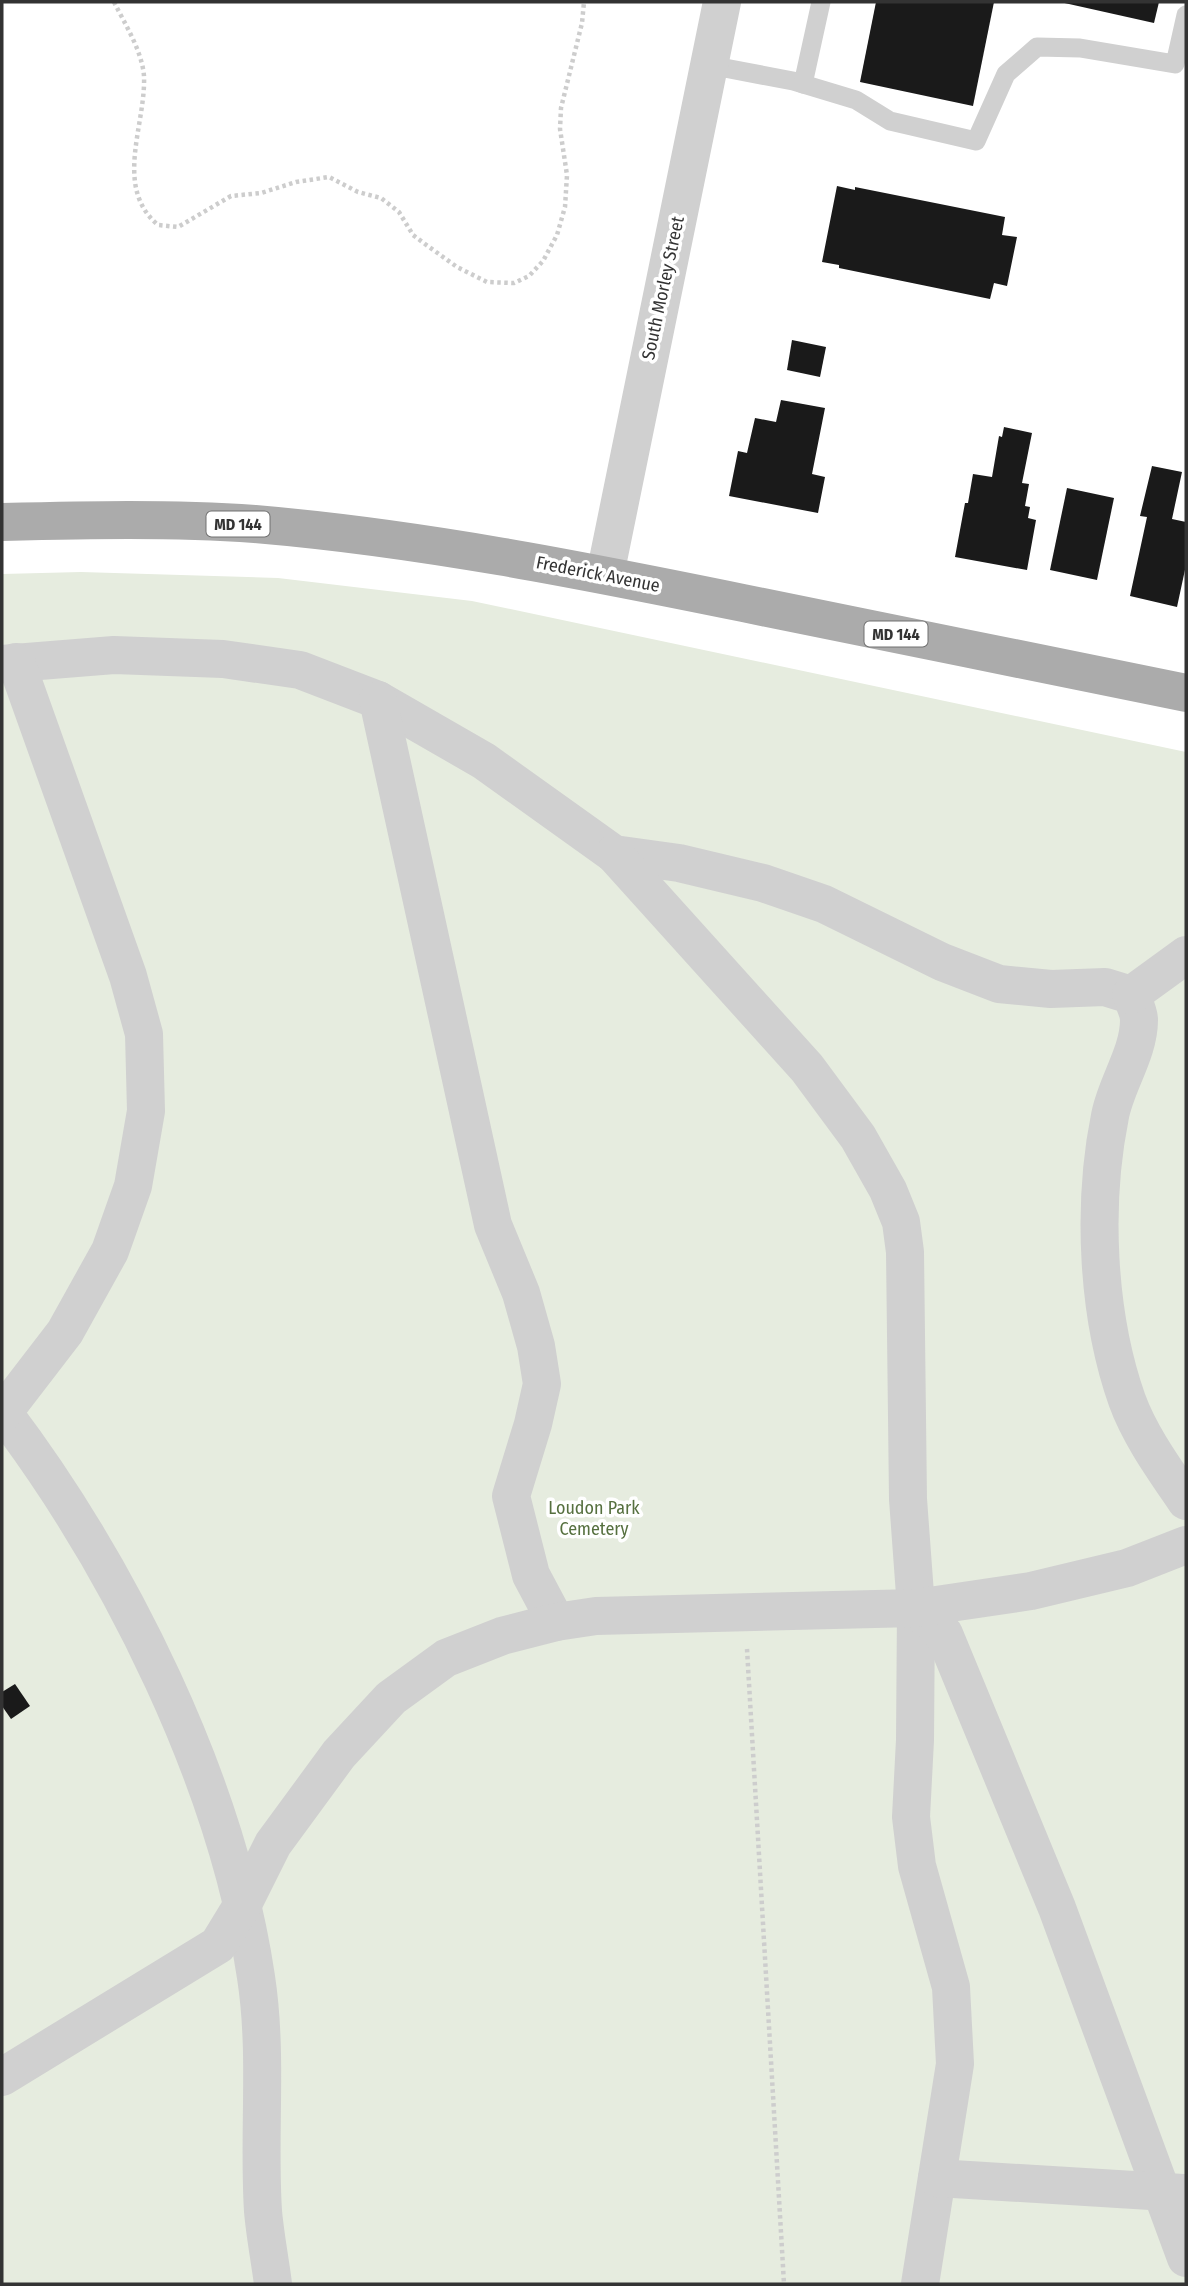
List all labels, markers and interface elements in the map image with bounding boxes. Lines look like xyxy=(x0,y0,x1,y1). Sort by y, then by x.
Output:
street label: South Morley Street xyxy=(637,214,689,362)
road number: MD 144 xyxy=(206,512,270,537)
street label: Frederick Avenue xyxy=(534,551,662,597)
road number: MD 144 xyxy=(864,622,928,646)
park label: Loudon Park Cemetery xyxy=(548,1497,640,1540)

